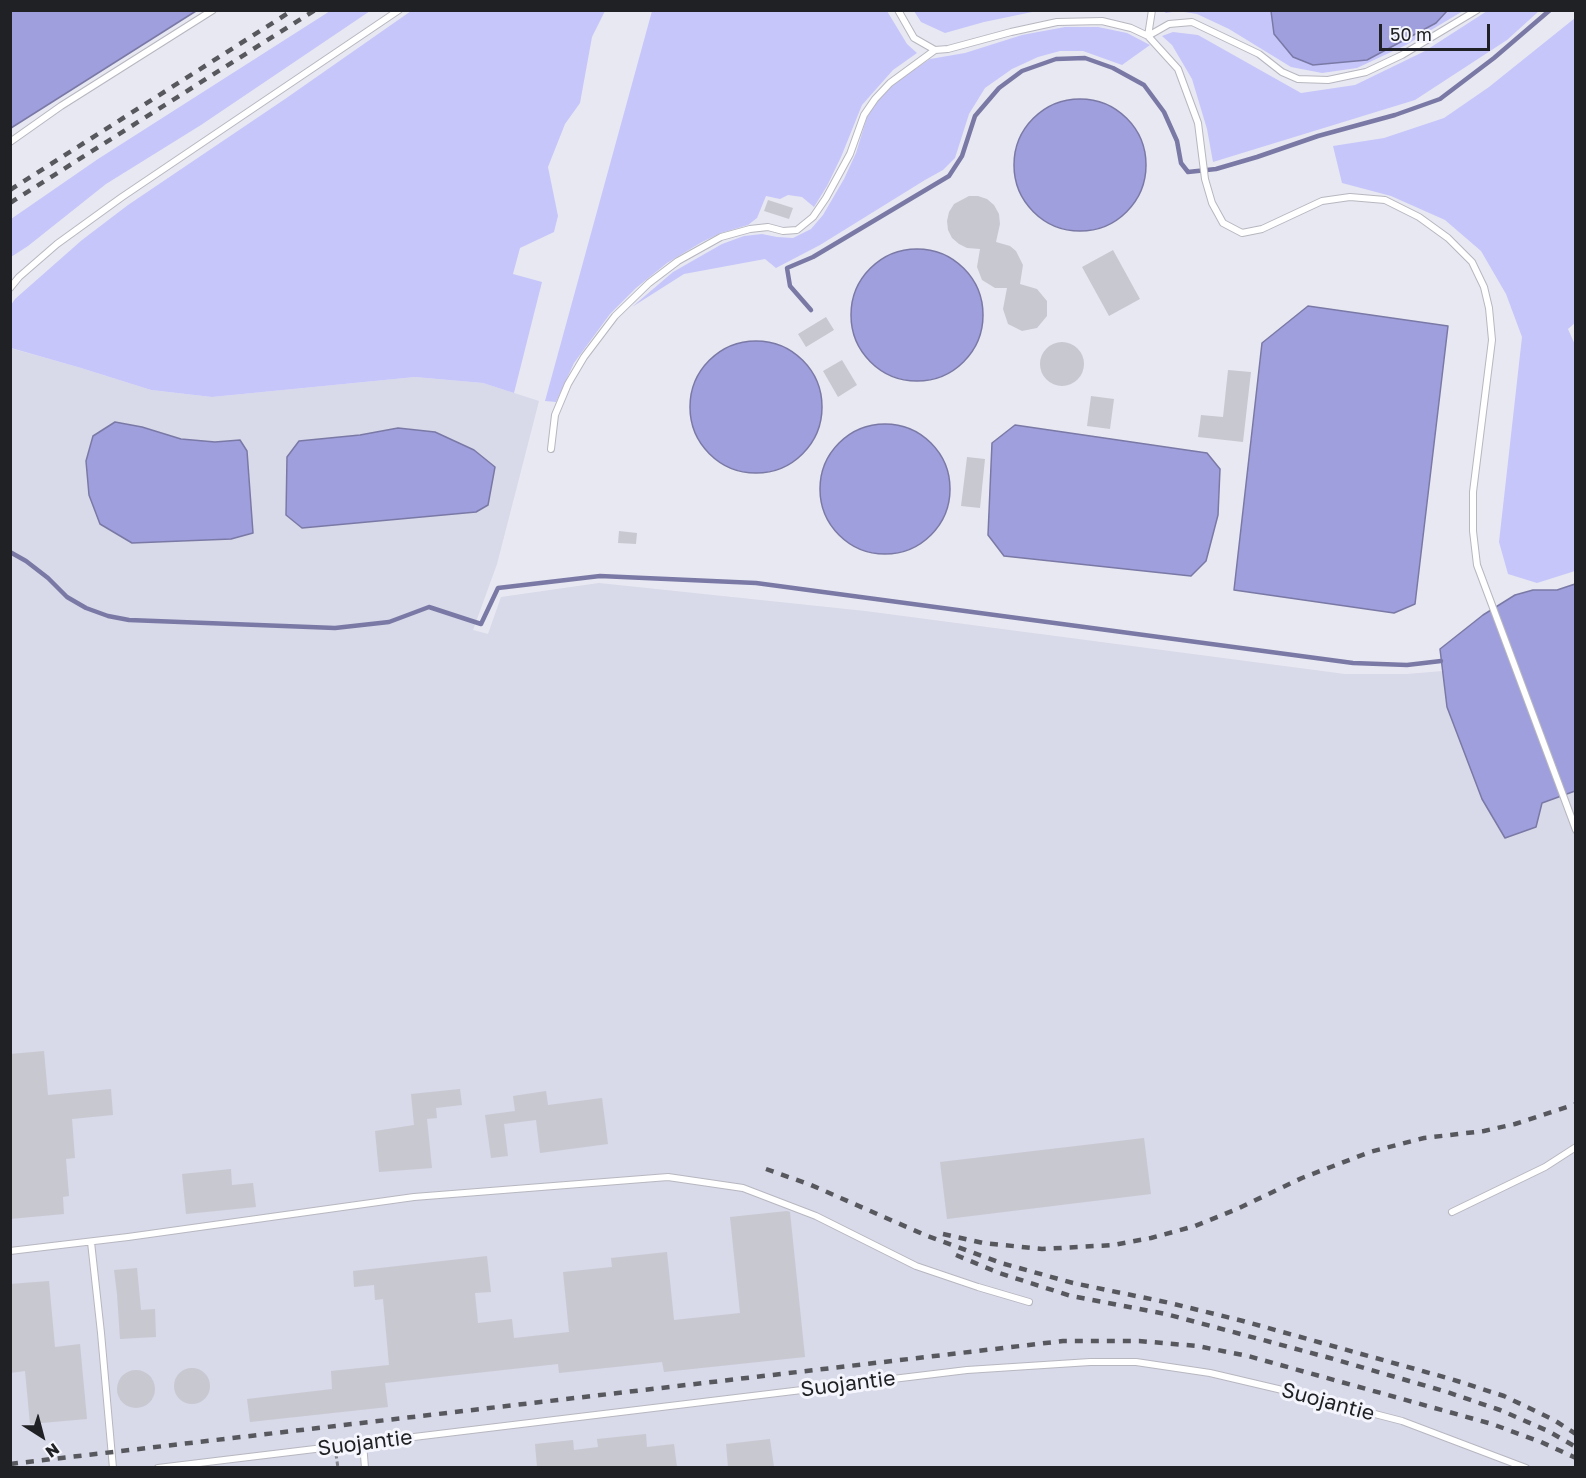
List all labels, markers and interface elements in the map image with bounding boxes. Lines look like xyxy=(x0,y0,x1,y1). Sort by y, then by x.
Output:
scale bar xyxy=(1382,12,1493,50)
text: 50 m xyxy=(1390,23,1432,45)
street label: Suojantie xyxy=(799,1366,897,1402)
street label: Suojantie xyxy=(1279,1378,1377,1426)
north arrow xyxy=(12,1406,72,1466)
street label: Suojantie xyxy=(316,1425,414,1461)
text: N xyxy=(42,1439,63,1462)

